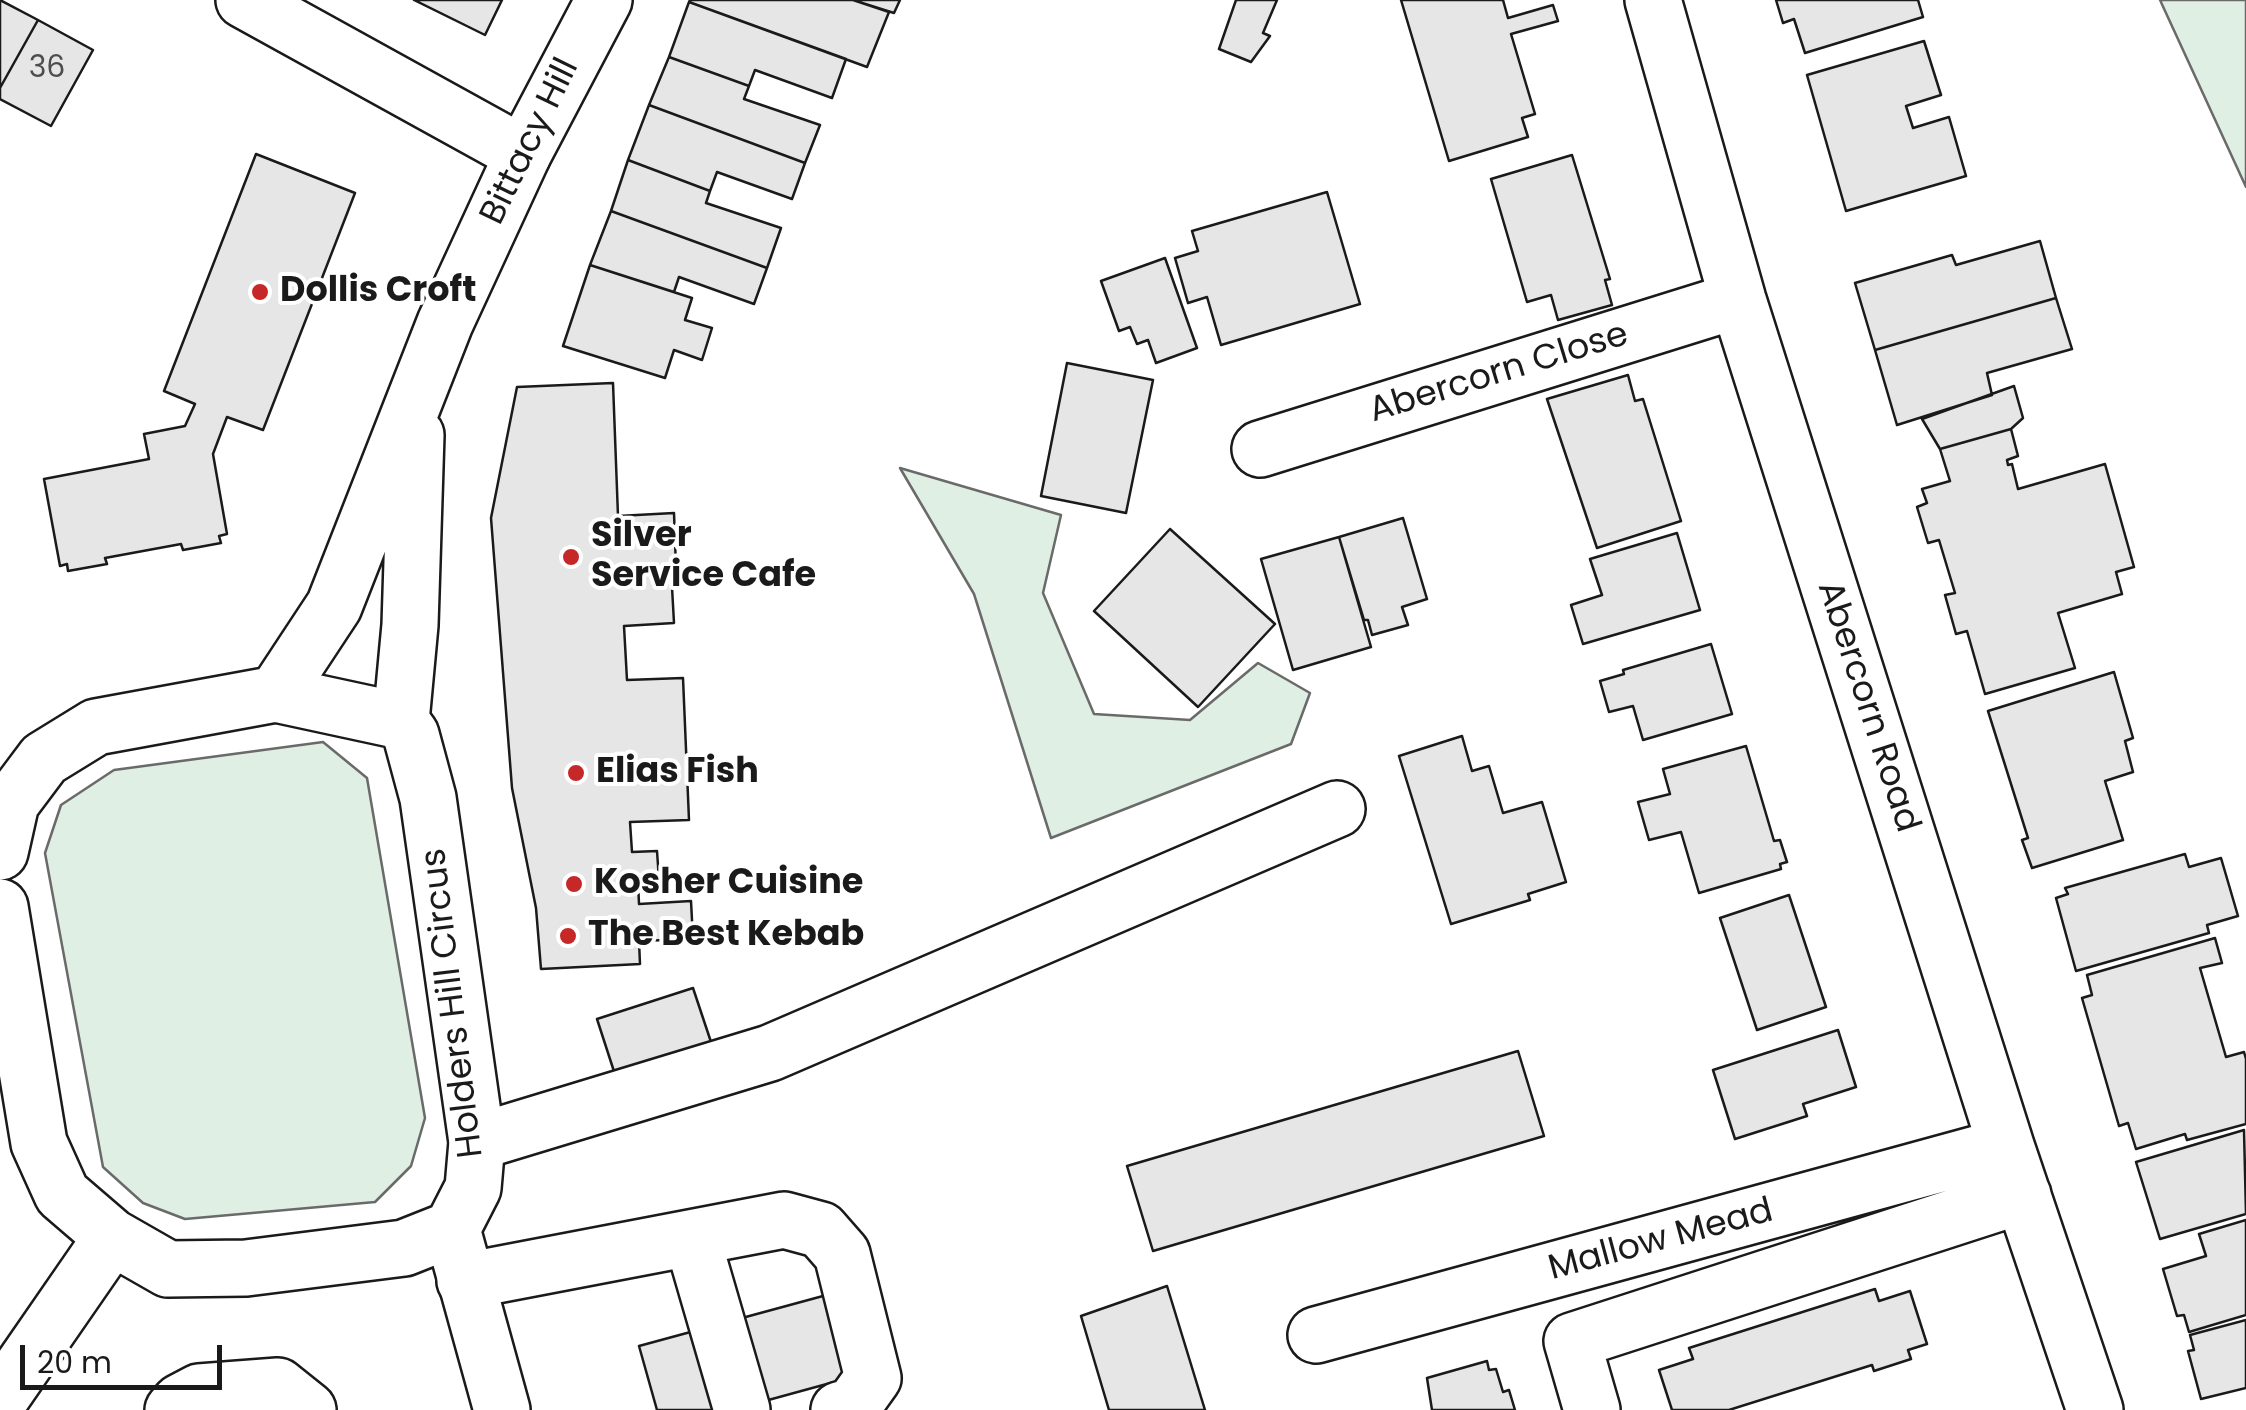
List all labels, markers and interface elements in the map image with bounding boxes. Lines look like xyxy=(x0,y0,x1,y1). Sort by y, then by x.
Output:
house number: 36 xyxy=(29,51,65,87)
street label: Bittacy Hill xyxy=(473,52,589,232)
place label: Dollis Croft xyxy=(280,271,476,313)
marker: Dollis Croft xyxy=(249,281,271,303)
street label: Abercorn Close xyxy=(1365,315,1633,433)
place label: Silver Service Cafe xyxy=(591,516,816,598)
marker: Silver Service Cafe xyxy=(560,546,582,568)
street label: Abercorn Road xyxy=(1807,576,1927,838)
place label: Elias Fish xyxy=(596,752,759,794)
marker: Elias Fish xyxy=(565,762,587,784)
street label: Holders Hill Circus xyxy=(414,846,494,1160)
place label: Kosher Cuisine xyxy=(594,863,863,905)
marker: Kosher Cuisine xyxy=(563,873,585,895)
place label: The Best Kebab xyxy=(588,915,864,957)
marker: The Best Kebab xyxy=(557,925,579,947)
street label: Mallow Mead xyxy=(1544,1191,1778,1291)
scale bar xyxy=(25,1325,228,1387)
text: 20 m xyxy=(37,1341,112,1384)

